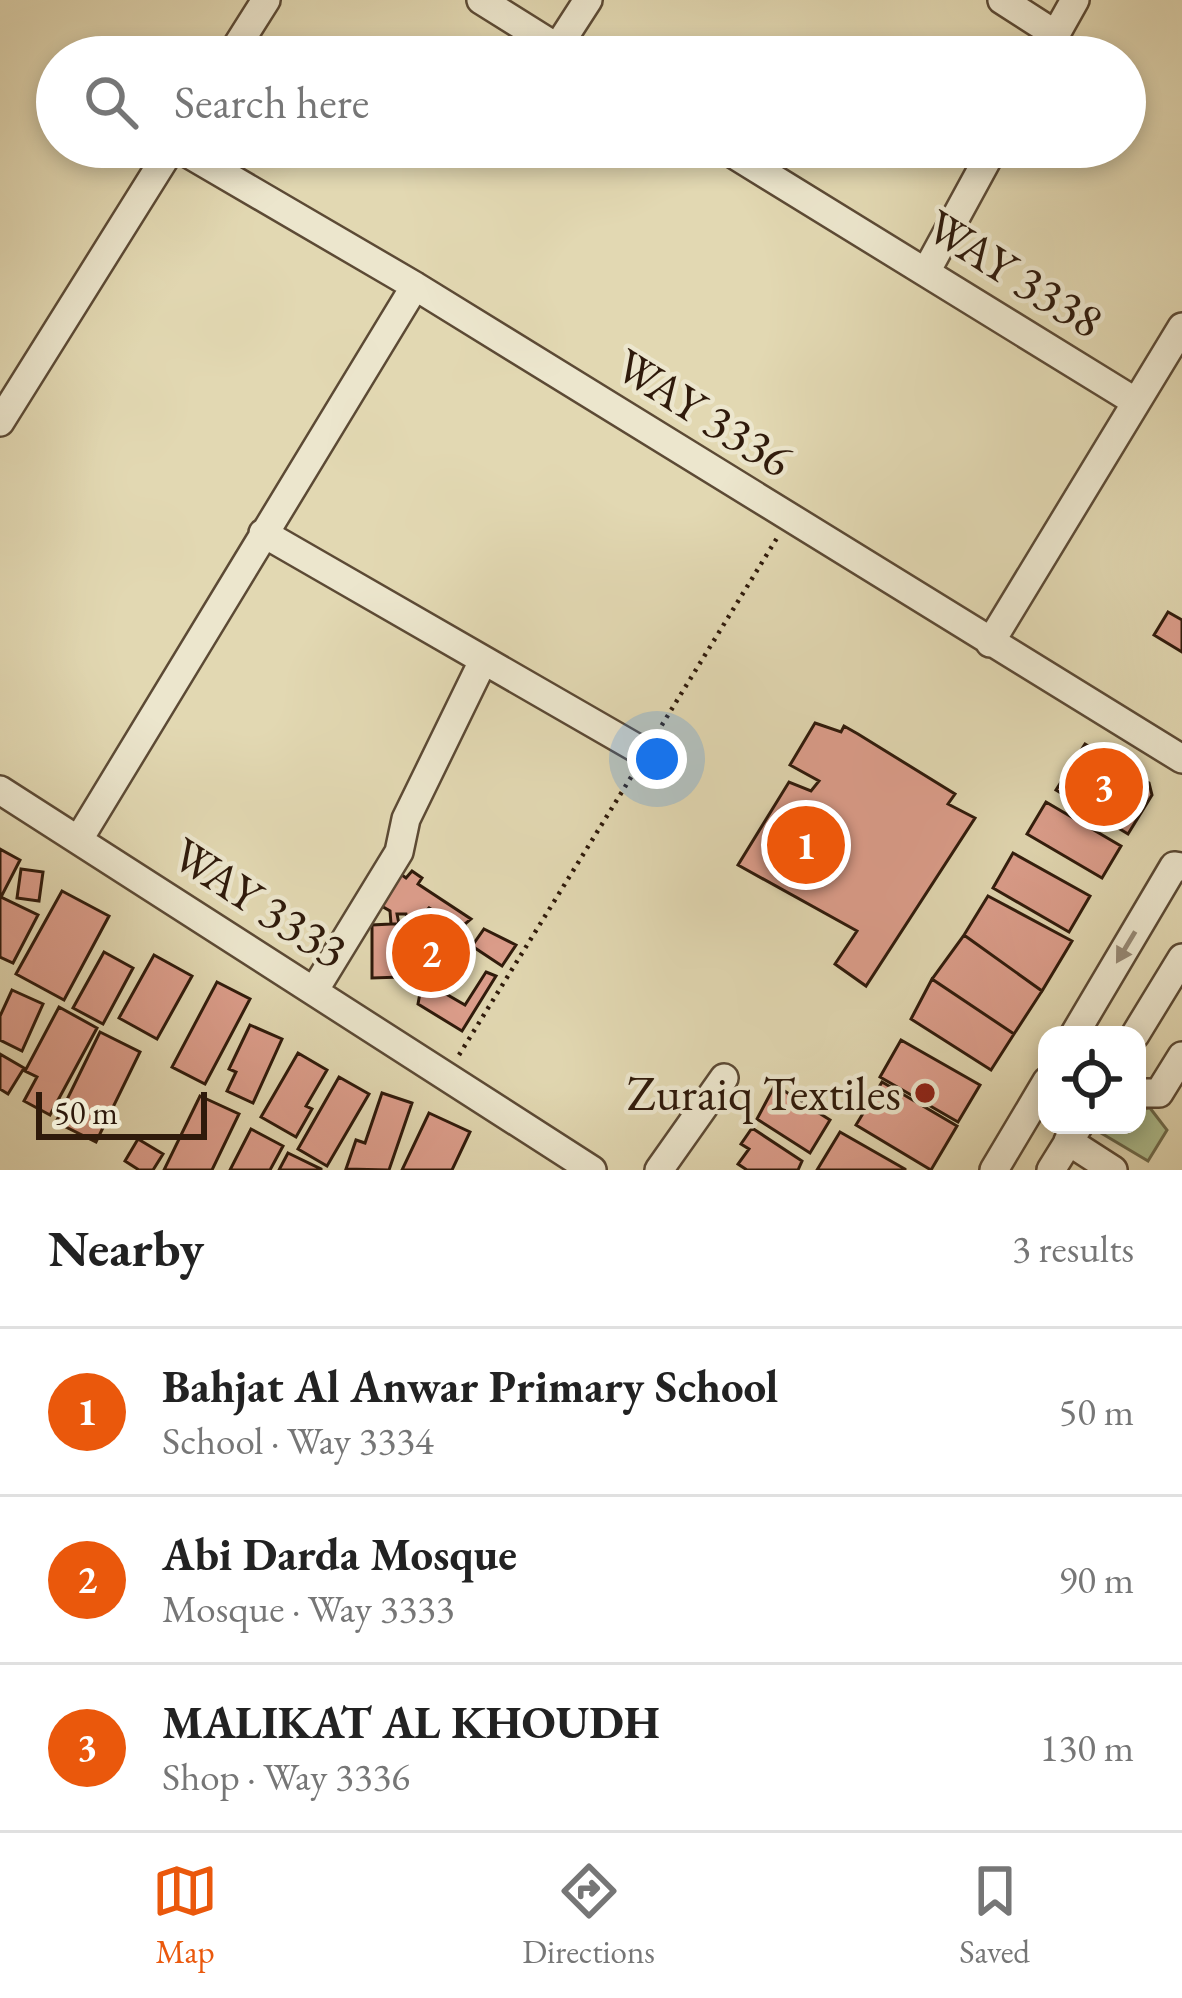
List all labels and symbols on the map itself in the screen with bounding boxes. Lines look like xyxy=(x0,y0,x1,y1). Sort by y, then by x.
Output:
street label: WAY 3338 xyxy=(915,195,1115,351)
street label: WAY 3336 xyxy=(604,334,804,490)
your location xyxy=(627,729,687,789)
pin: 3 xyxy=(1065,742,1143,832)
pin: 1 xyxy=(767,800,845,890)
street label: WAY 3333 xyxy=(161,822,359,982)
pin: 2 xyxy=(392,908,470,998)
one-way arrow xyxy=(1117,930,1138,964)
place label: Zuraiq Textiles xyxy=(627,1062,901,1124)
marker: Zuraiq Textiles xyxy=(912,1080,938,1106)
scale bar xyxy=(36,1086,207,1139)

